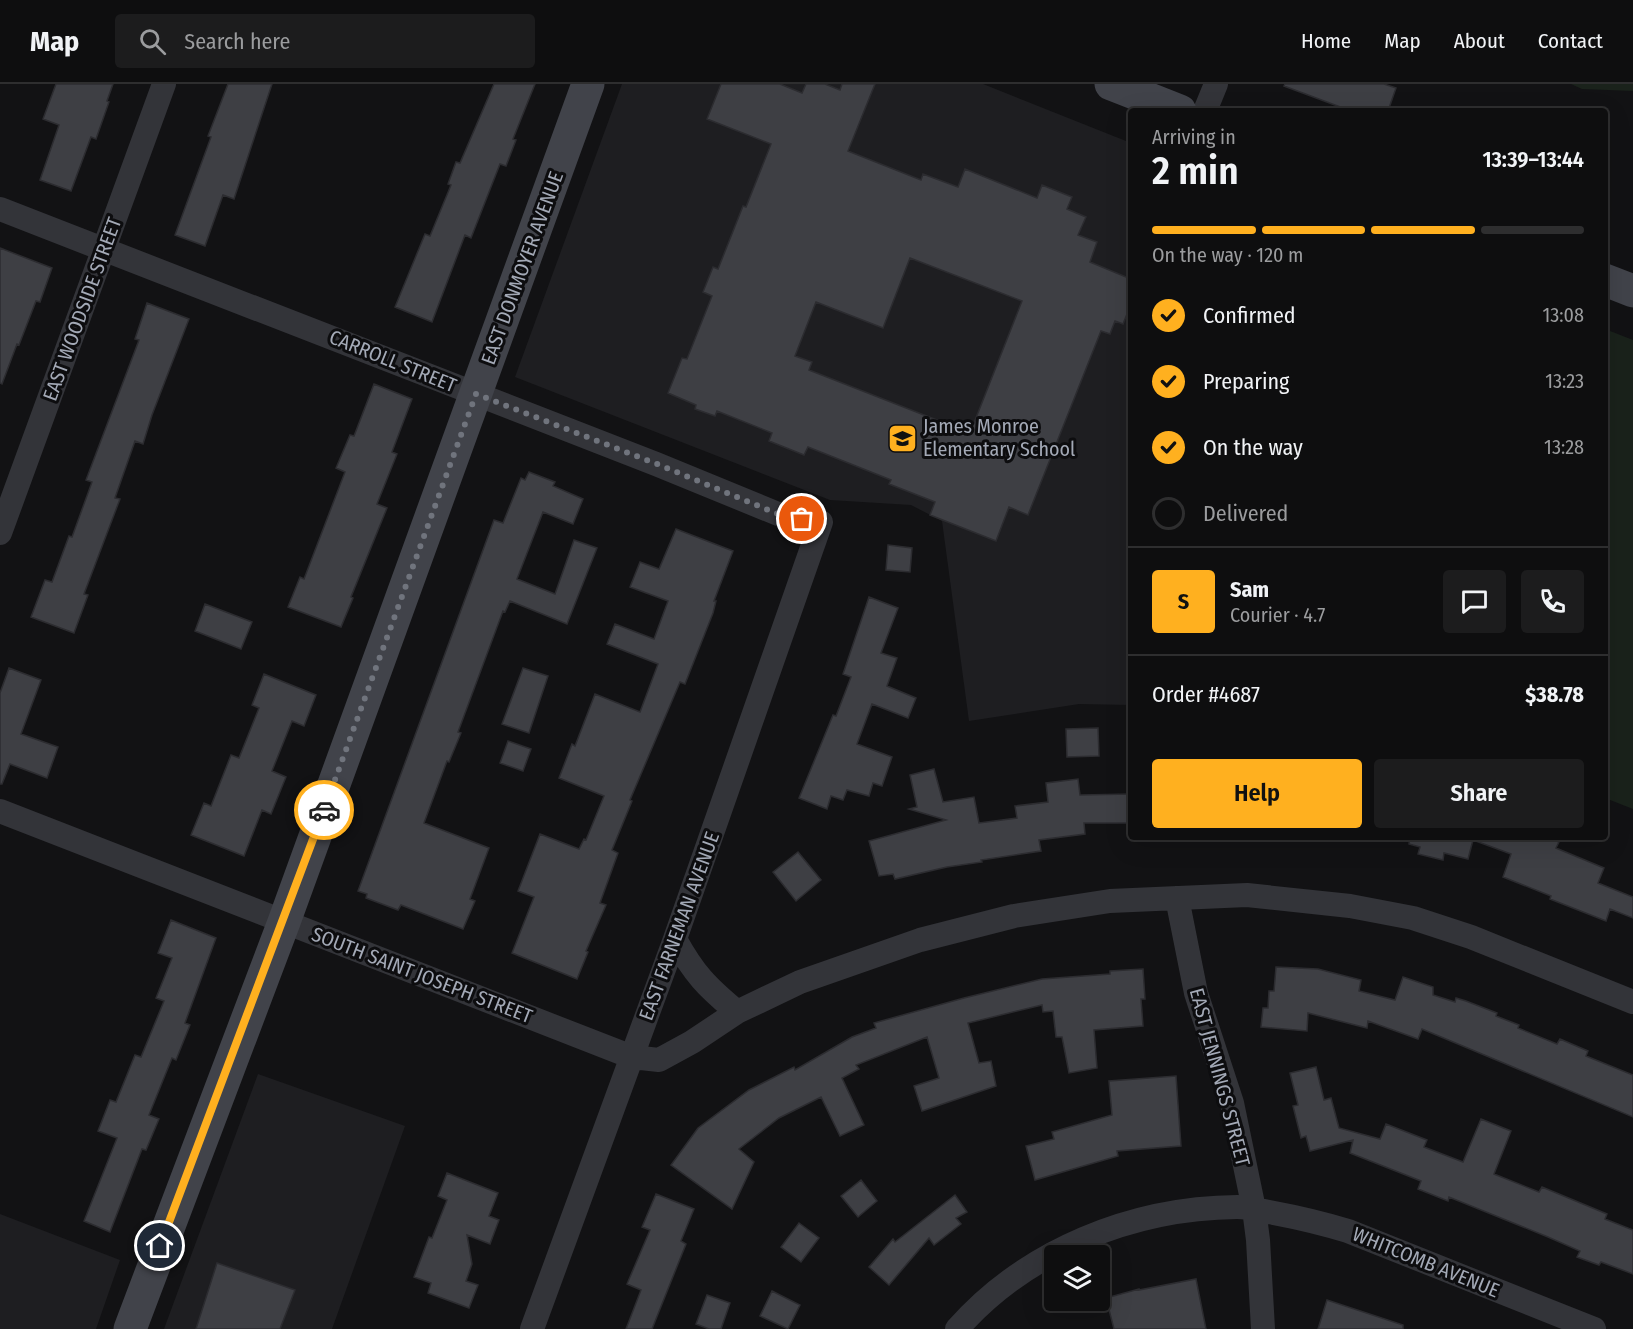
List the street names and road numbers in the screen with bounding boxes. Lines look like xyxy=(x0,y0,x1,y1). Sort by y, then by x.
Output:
street label: EAST DONMOYER AVENUE xyxy=(476,168,568,368)
street label: EAST WOODSIDE STREET xyxy=(38,213,127,404)
street label: CARROLL STREET xyxy=(326,325,461,398)
street label: EAST FARNEMAN AVENUE xyxy=(634,829,724,1023)
street label: SOUTH SAINT JOSEPH STREET xyxy=(308,922,536,1028)
street label: EAST JENNINGS STREET xyxy=(1185,985,1256,1169)
street label: WHITCOMB AVENUE xyxy=(1349,1222,1503,1302)

